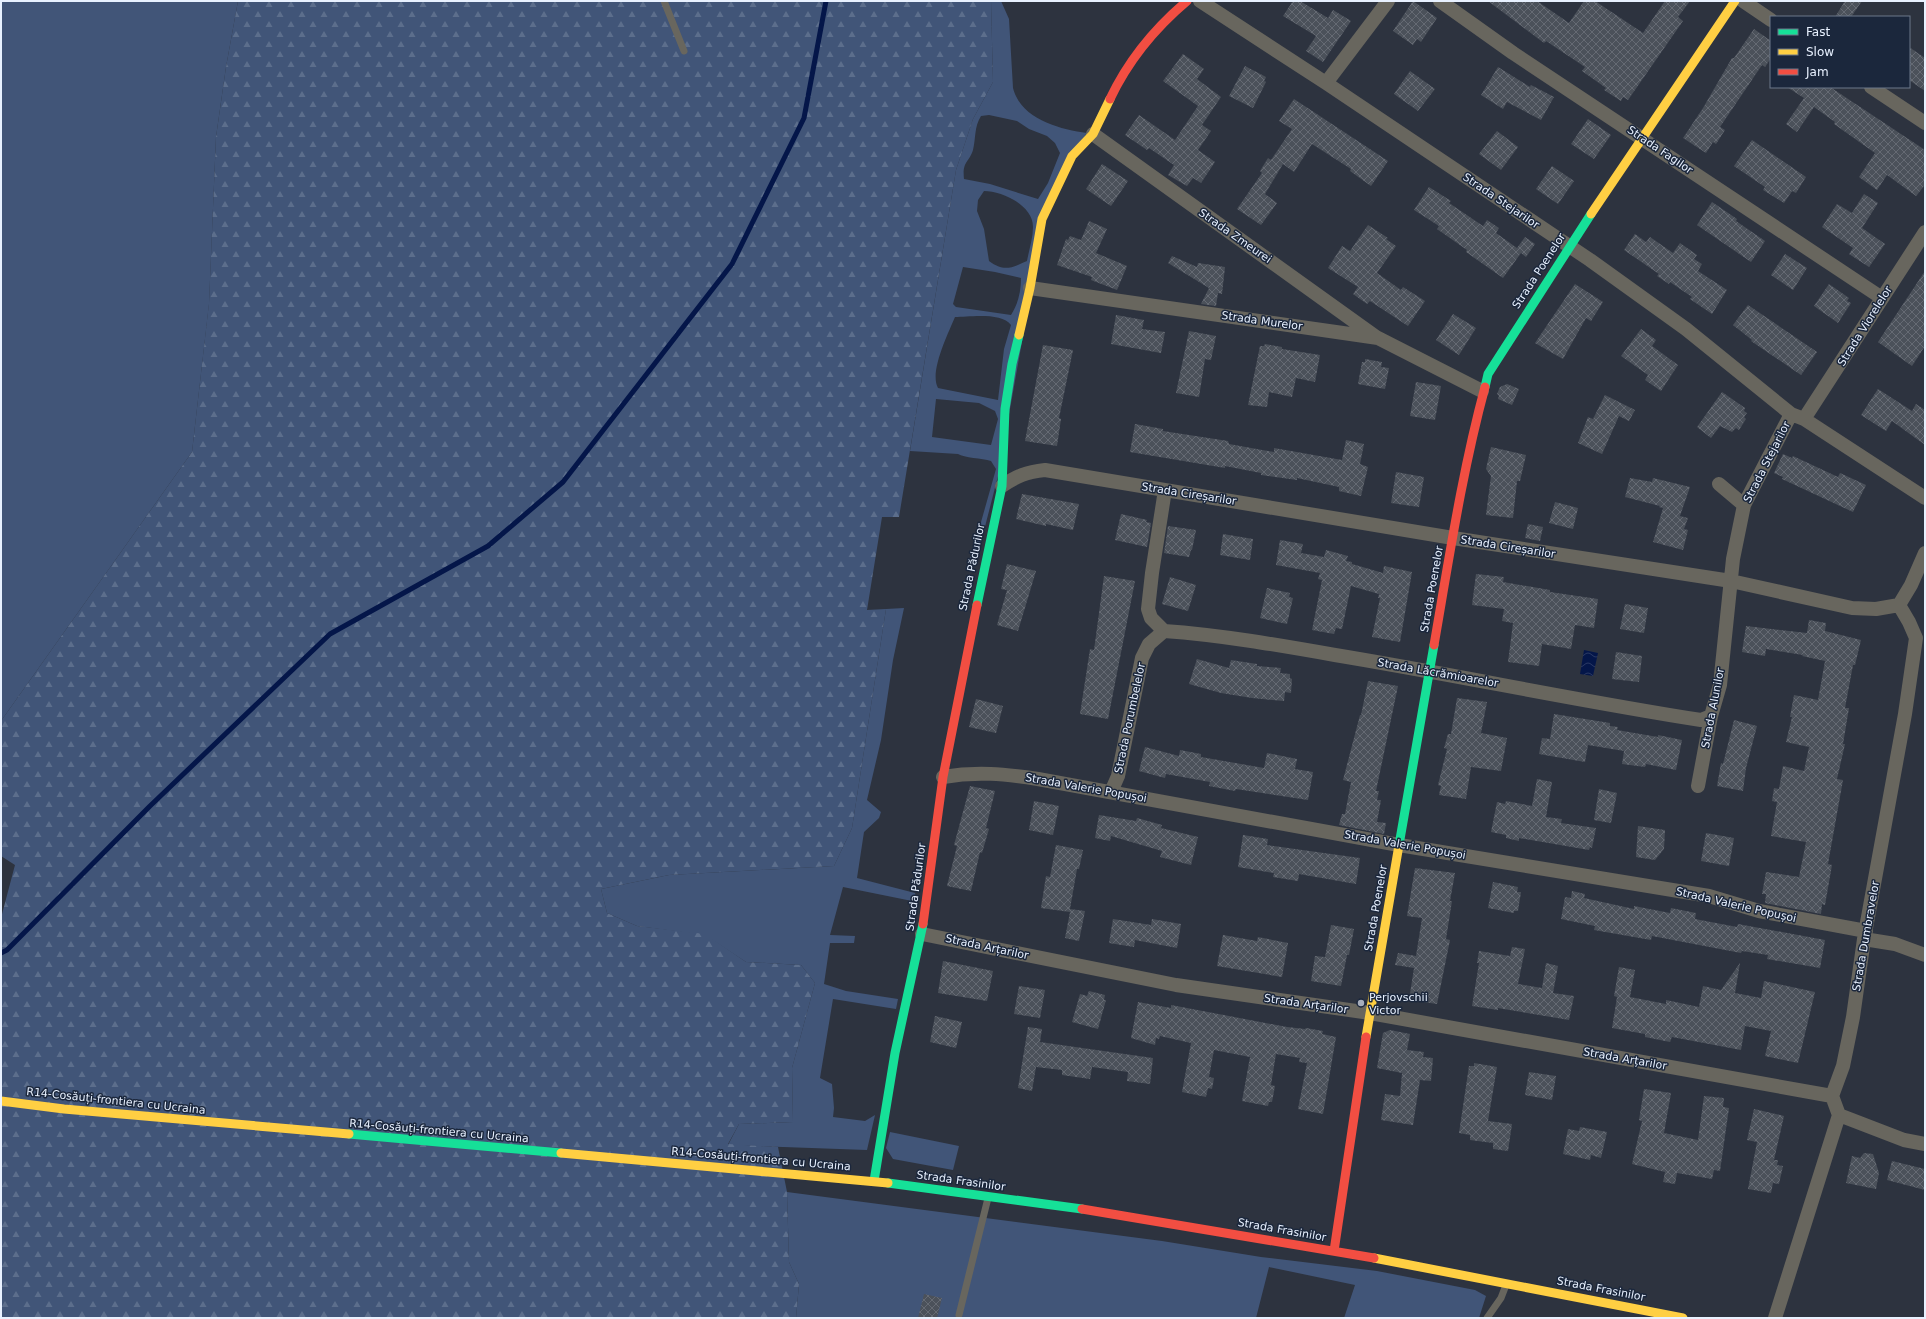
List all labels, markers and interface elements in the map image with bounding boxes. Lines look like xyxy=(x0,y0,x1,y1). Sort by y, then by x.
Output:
legend xyxy=(1770,16,1910,88)
text: Fast xyxy=(1806,25,1830,39)
text: Slow xyxy=(1806,45,1834,59)
text: Jam xyxy=(1805,65,1829,79)
street label: Strada Fagilor xyxy=(1625,123,1696,177)
street label: Strada Stejarilor xyxy=(1460,171,1542,232)
street label: Strada Zmeurei xyxy=(1196,206,1274,266)
street label: Strada Poenelor xyxy=(1510,230,1569,311)
street label: Strada Viorelelor xyxy=(1835,283,1895,368)
street label: Strada Murelor xyxy=(1221,309,1304,333)
street label: Strada Stejarilor xyxy=(1741,419,1793,505)
street label: Strada Cireșarilor xyxy=(1141,480,1238,508)
street label: Strada Pădurilor xyxy=(956,522,988,612)
street label: Strada Cireșarilor xyxy=(1460,533,1557,561)
street label: Strada Poenelor xyxy=(1418,544,1446,633)
street label: Strada Lăcrămioarelor xyxy=(1377,656,1500,690)
street label: Strada Porumbelelor xyxy=(1112,661,1148,775)
street label: Strada Alunilor xyxy=(1699,666,1727,749)
street label: Strada Valerie Popușoi xyxy=(1024,771,1148,805)
street label: Strada Valerie Popușoi xyxy=(1343,828,1467,862)
street label: Strada Pădurilor xyxy=(903,842,929,932)
street label: Strada Poenelor xyxy=(1362,863,1390,952)
street label: Strada Dumbravelor xyxy=(1850,879,1882,992)
street label: Strada Valerie Popușoi xyxy=(1674,885,1798,925)
street label: Strada Arțarilor xyxy=(944,932,1030,962)
place label: Perjovschii Victor xyxy=(1369,991,1428,1017)
street label: Strada Arțarilor xyxy=(1263,992,1349,1016)
marker: Perjovschii Victor xyxy=(1356,998,1366,1008)
street label: Strada Arțarilor xyxy=(1582,1045,1668,1073)
street label: R14-Cosăuți-frontiera cu Ucraina xyxy=(26,1085,206,1117)
street label: R14-Cosăuți-frontiera cu Ucraina xyxy=(349,1117,529,1145)
street label: R14-Cosăuți-frontiera cu Ucraina xyxy=(671,1145,851,1173)
street label: Strada Frasinilor xyxy=(916,1168,1007,1194)
street label: Strada Frasinilor xyxy=(1237,1216,1328,1244)
street label: Strada Frasinilor xyxy=(1556,1274,1647,1304)

